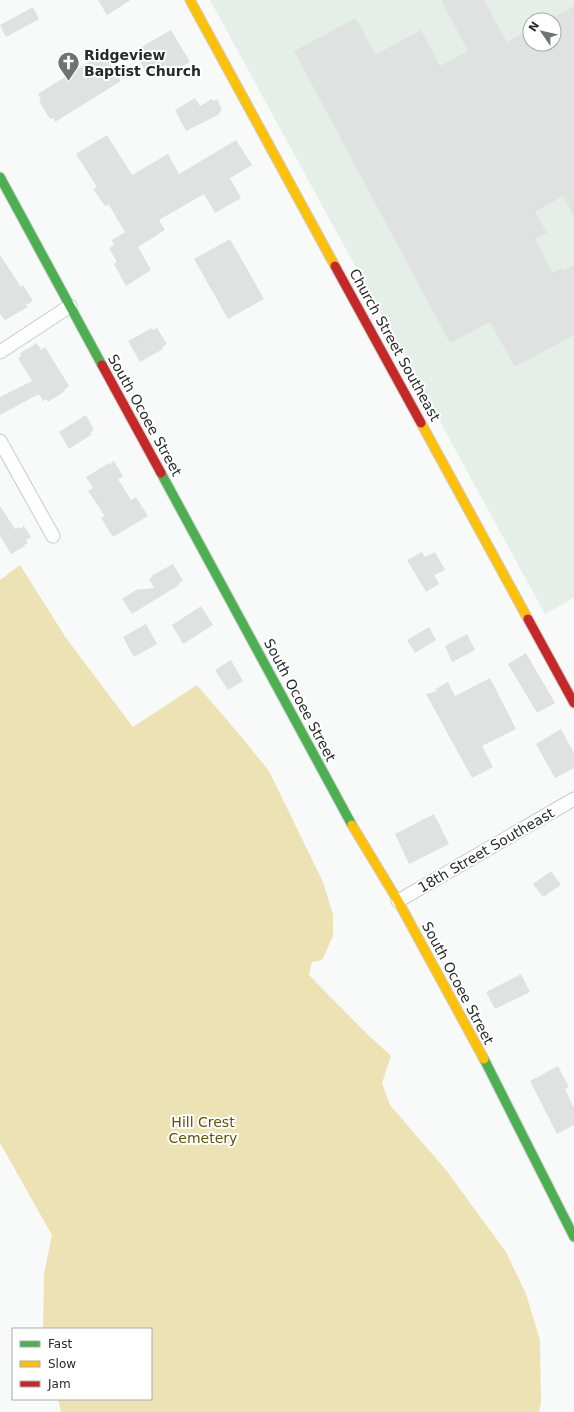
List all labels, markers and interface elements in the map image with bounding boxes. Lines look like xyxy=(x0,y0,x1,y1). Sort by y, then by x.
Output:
north arrow xyxy=(522,12,562,52)
text: N xyxy=(526,19,542,34)
place label: Ridgeview Baptist Church xyxy=(84,47,201,79)
church icon: Ridgeview Baptist Church xyxy=(55,50,81,83)
street label: Church Street Southeast xyxy=(346,266,444,424)
street label: South Ocoee Street xyxy=(105,351,185,479)
street label: South Ocoee Street xyxy=(261,636,339,765)
street label: 18th Street Southeast xyxy=(415,804,557,895)
street label: South Ocoee Street xyxy=(419,919,497,1048)
park label: Hill Crest Cemetery xyxy=(169,1114,237,1146)
legend xyxy=(12,1328,152,1400)
text: Fast xyxy=(48,1337,72,1351)
text: Slow xyxy=(48,1357,76,1371)
text: Jam xyxy=(47,1377,71,1391)

